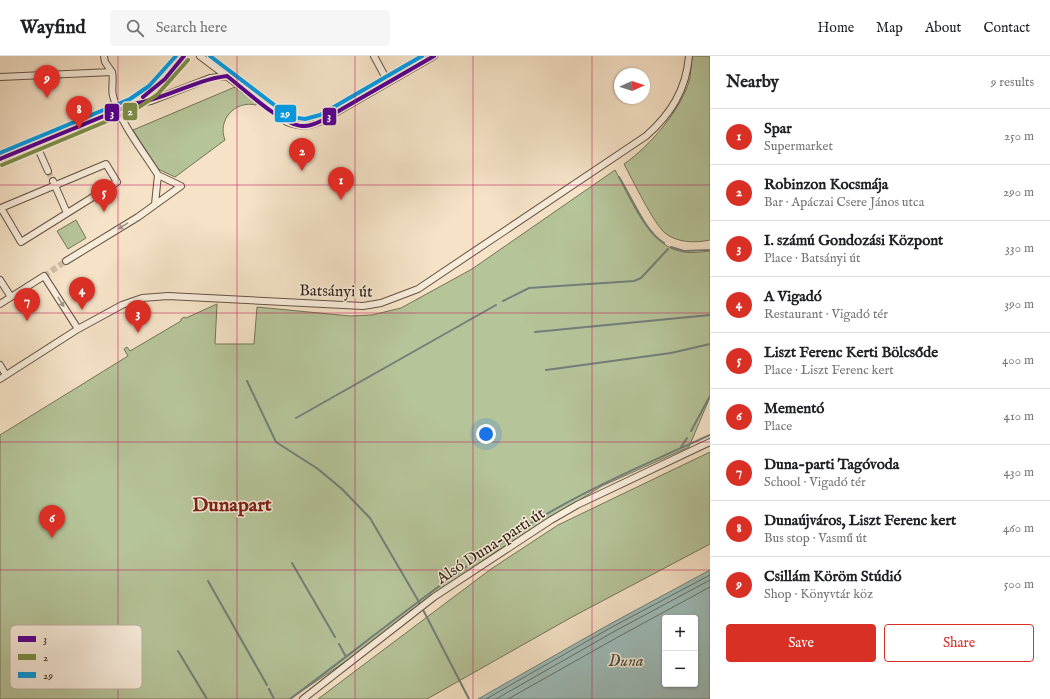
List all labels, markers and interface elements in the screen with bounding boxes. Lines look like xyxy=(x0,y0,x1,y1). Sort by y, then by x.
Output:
search box xyxy=(110,10,390,46)
text: Wayfind xyxy=(20,16,86,40)
icon: search xyxy=(124,17,146,39)
text: Search here xyxy=(156,18,227,37)
text: Home xyxy=(818,19,854,37)
text: Map xyxy=(876,19,903,37)
text: About xyxy=(925,19,961,37)
text: Contact xyxy=(983,19,1030,37)
pin: 9 xyxy=(34,65,60,98)
north arrow xyxy=(614,68,650,104)
text: Nearby xyxy=(726,72,779,93)
text: 9 results xyxy=(991,74,1034,91)
pin: 8 xyxy=(66,96,92,129)
line badge: 2 xyxy=(122,102,138,121)
line badge: 3 xyxy=(104,103,120,122)
line badge: 29 xyxy=(274,104,297,123)
text: 2 xyxy=(127,105,133,119)
text: 3 xyxy=(110,107,114,121)
text: 29 xyxy=(280,107,290,121)
line badge: 3 xyxy=(322,107,337,126)
text: 3 xyxy=(327,110,331,124)
text: Spar xyxy=(764,119,792,138)
text: 1 xyxy=(737,128,741,145)
text: 250 m xyxy=(1004,128,1034,145)
pin: 2 xyxy=(289,138,315,171)
text: Supermarket xyxy=(764,138,833,155)
pin: 1 xyxy=(328,167,354,200)
text: Robinzon Kocsmája xyxy=(764,175,888,194)
pin: 5 xyxy=(91,179,117,212)
text: 2 xyxy=(736,184,742,201)
text: 290 m xyxy=(1003,184,1034,201)
text: Bar · Apáczai Csere János utca xyxy=(764,194,924,211)
one-way arrow xyxy=(117,222,129,229)
text: I. számú Gondozási Központ xyxy=(764,231,943,250)
text: 3 xyxy=(737,240,741,257)
text: 330 m xyxy=(1005,240,1034,257)
text: Place · Batsányi út xyxy=(764,250,860,267)
pin: 4 xyxy=(69,277,95,310)
street label: Batsányi út xyxy=(299,281,373,303)
text: A Vigadó xyxy=(764,287,822,306)
pin: 7 xyxy=(14,288,40,321)
one-way arrow xyxy=(57,296,64,308)
text: 4 xyxy=(736,296,742,313)
text: 390 m xyxy=(1004,296,1034,313)
pin: 3 xyxy=(125,300,151,333)
text: Restaurant · Vigadó tér xyxy=(764,306,888,323)
text: Liszt Ferenc Kerti Bölcsőde xyxy=(764,343,938,362)
text: 5 xyxy=(737,352,741,369)
text: 400 m xyxy=(1002,352,1034,369)
text: Place · Liszt Ferenc kert xyxy=(764,362,894,379)
text: Mementó xyxy=(764,399,824,418)
text: 6 xyxy=(736,408,742,425)
text: 410 m xyxy=(1004,408,1034,425)
text: Place xyxy=(764,418,792,435)
your location xyxy=(476,424,496,444)
text: Duna-parti Tagóvoda xyxy=(764,455,899,474)
text: 7 xyxy=(736,464,742,481)
text: 430 m xyxy=(1004,464,1034,481)
text: School · Vigadó tér xyxy=(764,474,866,491)
district label: Dunapart xyxy=(192,493,272,518)
street label: Alsó Duna-parti út xyxy=(432,504,550,590)
pin: 6 xyxy=(39,505,65,538)
text: Dunaújváros, Liszt Ferenc kert xyxy=(764,511,956,530)
text: 8 xyxy=(736,520,742,537)
text: 460 m xyxy=(1003,520,1034,537)
text: Bus stop · Vasmű út xyxy=(764,530,867,547)
text: Csillám Köröm Stúdió xyxy=(764,567,902,586)
text: 9 xyxy=(736,576,742,593)
text: 500 m xyxy=(1004,576,1034,593)
text: Shop · Könyvtár köz xyxy=(764,586,873,603)
map controls xyxy=(662,615,698,687)
button: + xyxy=(662,615,698,651)
button: Save xyxy=(726,624,876,662)
button: Share xyxy=(884,624,1034,662)
legend xyxy=(10,625,142,689)
text: 3 xyxy=(43,633,47,647)
text: 2 xyxy=(43,651,48,665)
water label: Duna xyxy=(608,651,644,672)
button: − xyxy=(662,651,698,687)
text: 29 xyxy=(43,669,53,683)

